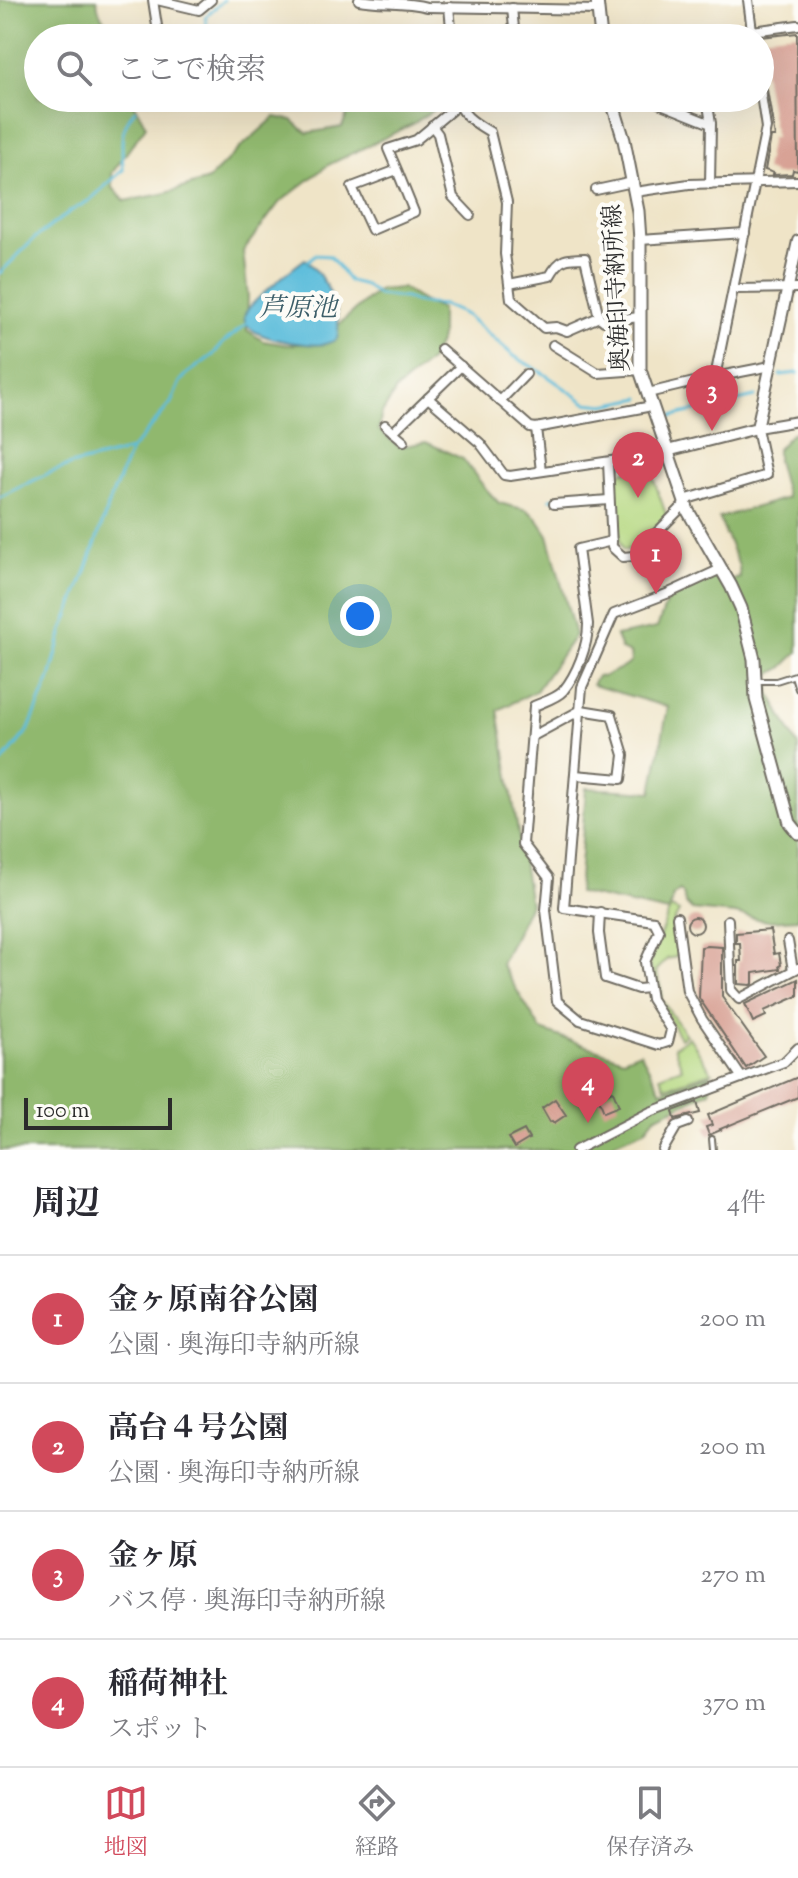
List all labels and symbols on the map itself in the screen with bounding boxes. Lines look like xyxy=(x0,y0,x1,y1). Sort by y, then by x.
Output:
street label: 奥海印寺納所線 xyxy=(597,203,639,373)
water label: 芦原池 xyxy=(259,291,340,328)
pin: 3 xyxy=(686,365,738,431)
pin: 2 xyxy=(612,432,664,498)
pin: 1 xyxy=(630,528,682,594)
your location xyxy=(340,596,380,636)
pin: 4 xyxy=(562,1057,614,1123)
scale bar xyxy=(24,1094,172,1130)

